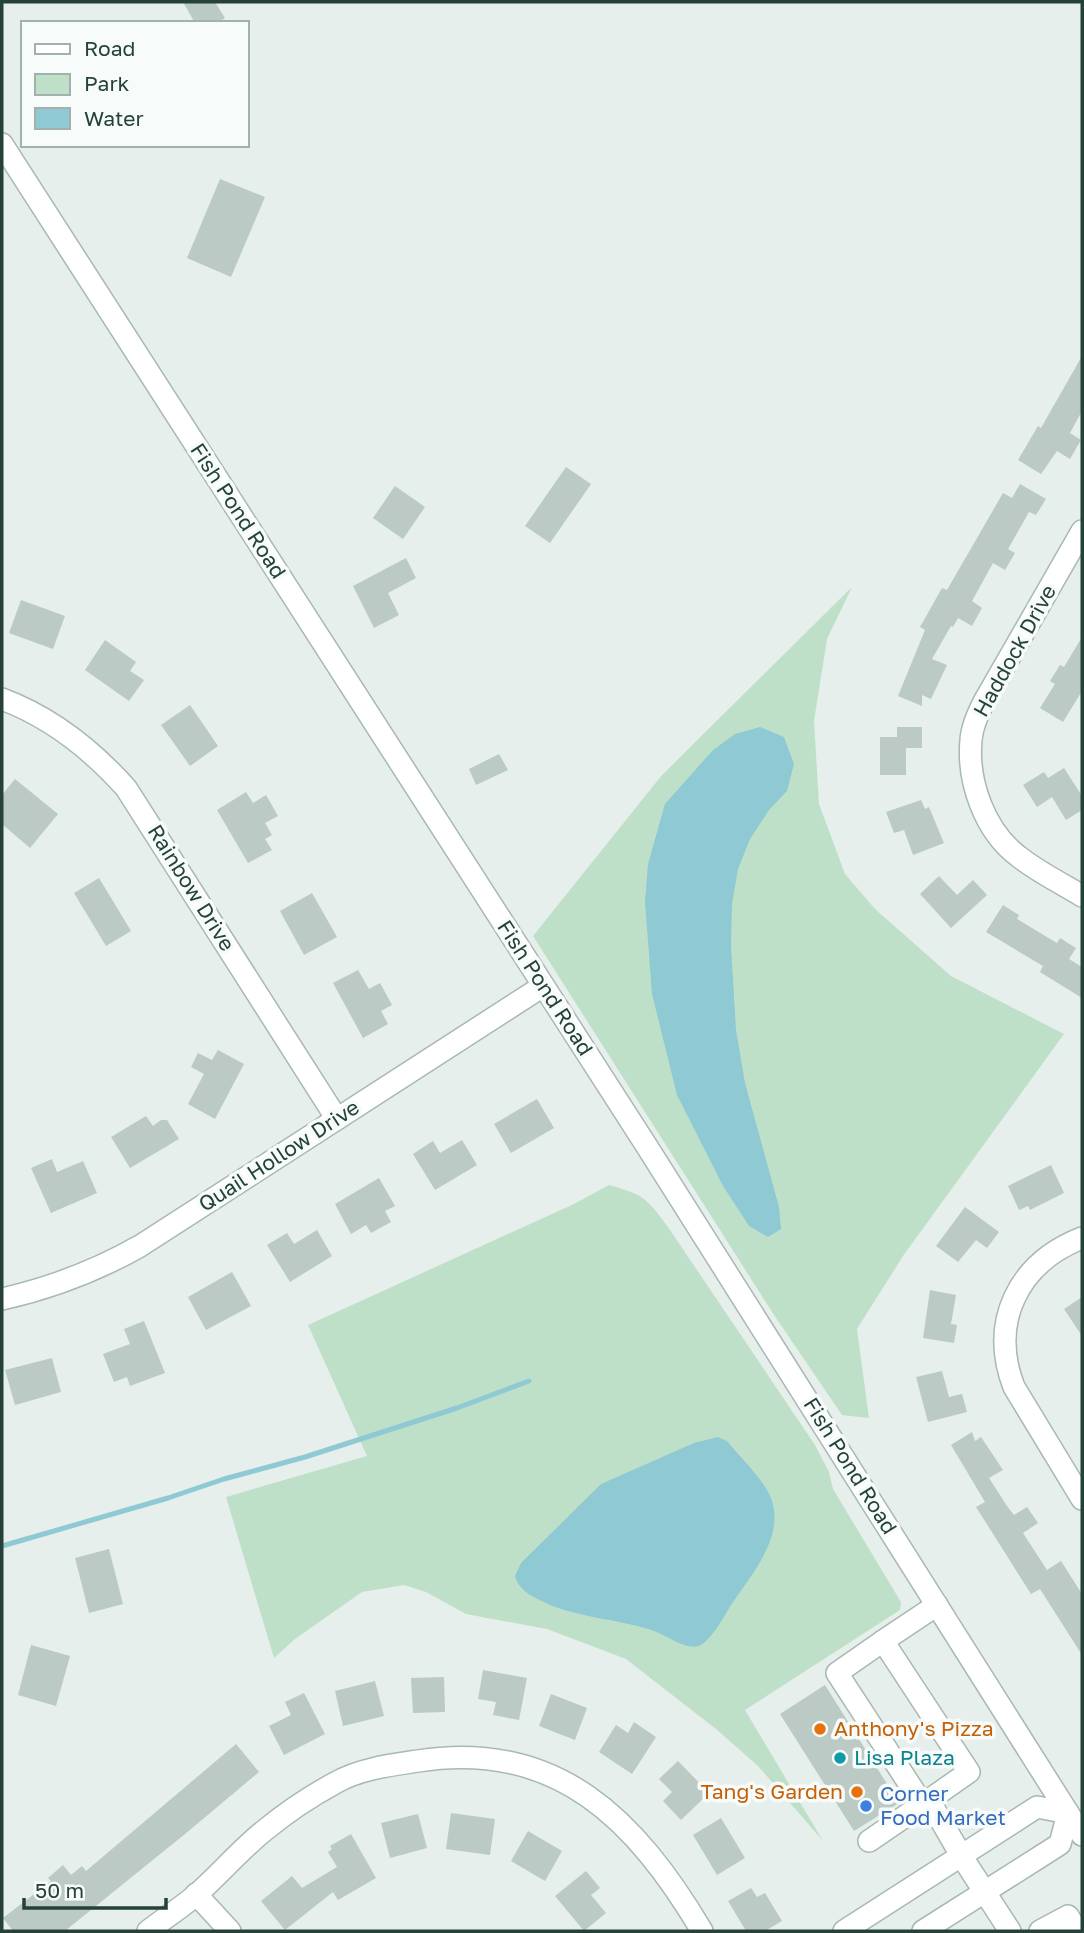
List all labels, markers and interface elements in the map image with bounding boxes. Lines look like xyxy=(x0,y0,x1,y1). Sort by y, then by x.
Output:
legend xyxy=(21,21,248,147)
text: Road xyxy=(84,35,135,61)
text: Park xyxy=(84,70,130,96)
text: Water xyxy=(84,105,144,131)
street label: Fish Pond Road xyxy=(185,438,292,583)
street label: Haddock Drive xyxy=(967,580,1061,721)
street label: Rainbow Drive xyxy=(143,819,241,955)
street label: Fish Pond Road xyxy=(492,915,599,1060)
street label: Quail Hollow Drive xyxy=(193,1094,364,1217)
street label: Fish Pond Road xyxy=(798,1392,903,1539)
place label: Anthony's Pizza xyxy=(834,1715,994,1741)
marker: Anthony's Pizza xyxy=(812,1721,828,1737)
place label: Lisa Plaza xyxy=(854,1744,955,1770)
marker: Lisa Plaza xyxy=(832,1750,848,1766)
place label: Tang's Garden xyxy=(701,1778,843,1804)
place label: Corner Food Market xyxy=(880,1780,1006,1830)
marker: Tang's Garden xyxy=(849,1784,865,1800)
marker: Corner Food Market xyxy=(858,1798,874,1814)
scale bar xyxy=(24,1867,166,1911)
text: 50 m xyxy=(35,1877,84,1903)

